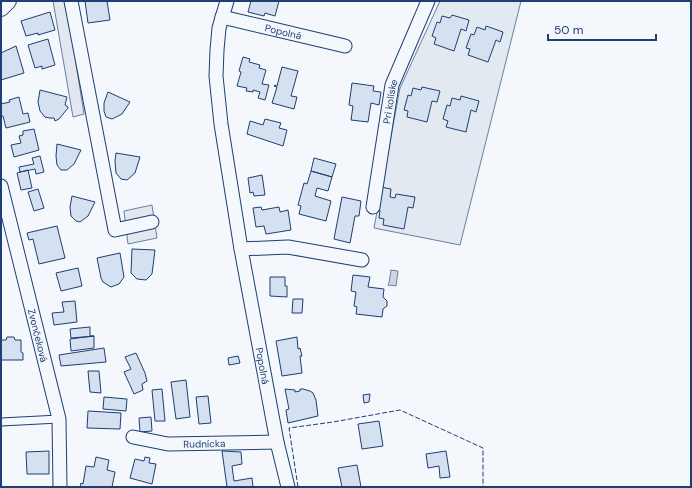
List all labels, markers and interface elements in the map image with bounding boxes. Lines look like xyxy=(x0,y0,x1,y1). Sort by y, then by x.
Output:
scale bar xyxy=(548,16,656,42)
street label: Popolná xyxy=(264,21,303,43)
text: 50 m xyxy=(554,22,583,38)
street label: Pri kolíske xyxy=(380,77,401,125)
street label: Zvončeková xyxy=(25,308,51,364)
street label: Popolná xyxy=(253,347,272,385)
street label: Rudnícka xyxy=(183,437,225,451)

